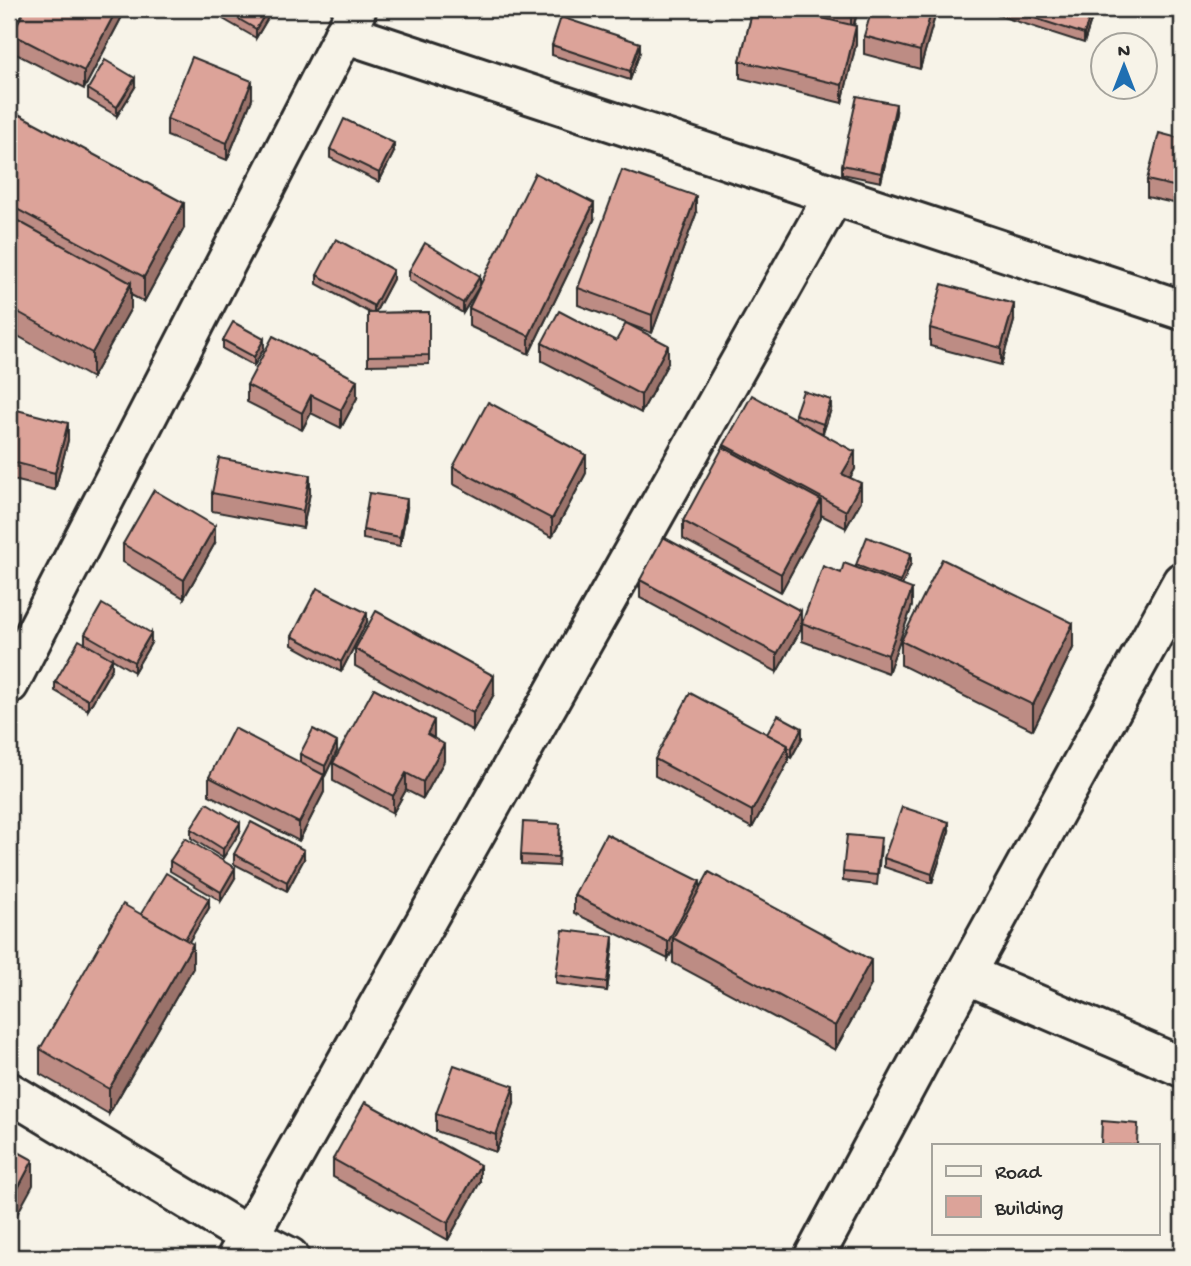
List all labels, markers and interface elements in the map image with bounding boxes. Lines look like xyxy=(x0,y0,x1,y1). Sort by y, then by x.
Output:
north arrow xyxy=(1090,32,1160,102)
text: N xyxy=(1118,41,1130,64)
legend xyxy=(932,1144,1160,1234)
text: Road xyxy=(995,1162,1043,1187)
text: Building xyxy=(994,1198,1064,1223)

